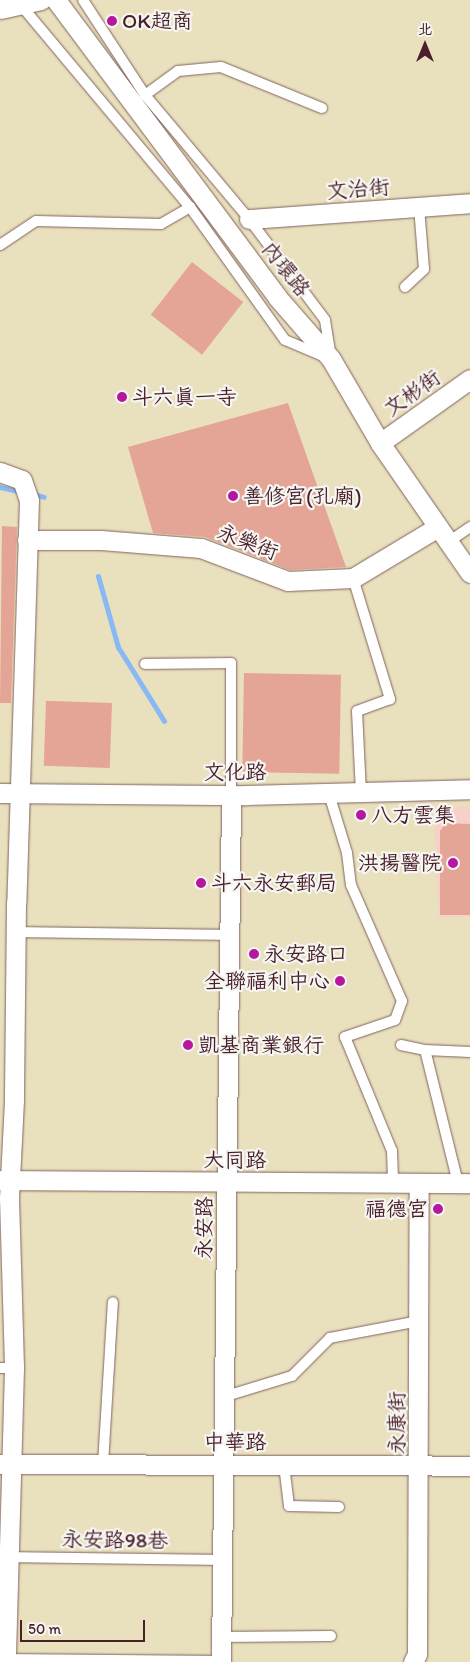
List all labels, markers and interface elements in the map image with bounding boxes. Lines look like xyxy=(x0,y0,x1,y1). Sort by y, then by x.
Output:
place label: OK超商 xyxy=(122,8,193,34)
marker: OK超商 xyxy=(106,15,118,27)
north arrow xyxy=(400,20,450,70)
text: 北 xyxy=(418,21,432,38)
street label: 文治街 xyxy=(326,174,390,204)
street label: 內環路 xyxy=(257,236,315,302)
street label: 文彬街 xyxy=(379,365,445,421)
place label: 斗六真一寺 xyxy=(132,384,237,410)
marker: 斗六真一寺 xyxy=(116,391,128,403)
place label: 善修宮(孔廟) xyxy=(243,483,362,509)
marker: 善修宮(孔廟) xyxy=(227,490,239,502)
street label: 永樂街 xyxy=(214,519,282,565)
street label: 文化路 xyxy=(204,759,266,785)
place label: 八方雲集 xyxy=(371,802,455,828)
marker: 八方雲集 xyxy=(355,809,367,821)
place label: 洪揚醫院 xyxy=(358,850,442,876)
marker: 洪揚醫院 xyxy=(446,856,460,870)
place label: 斗六永安郵局 xyxy=(211,870,337,896)
marker: 斗六永安郵局 xyxy=(195,877,207,889)
place label: 永安路口 xyxy=(264,941,348,967)
marker: 永安路口 xyxy=(248,948,260,960)
place label: 全聯福利中心 xyxy=(204,968,330,994)
marker: 全聯福利中心 xyxy=(334,975,346,987)
place label: 凱基商業銀行 xyxy=(198,1032,324,1058)
marker: 凱基商業銀行 xyxy=(182,1039,194,1051)
street label: 大同路 xyxy=(204,1147,266,1173)
street label: 永安路 xyxy=(191,1196,217,1260)
place label: 福德宮 xyxy=(365,1196,428,1222)
marker: 福德宮 xyxy=(432,1203,444,1215)
street label: 永康街 xyxy=(384,1392,410,1454)
street label: 中華路 xyxy=(204,1429,266,1455)
street label: 永安路98巷 xyxy=(62,1526,168,1554)
scale bar xyxy=(22,1610,148,1642)
text: 50 m xyxy=(28,1620,61,1638)

